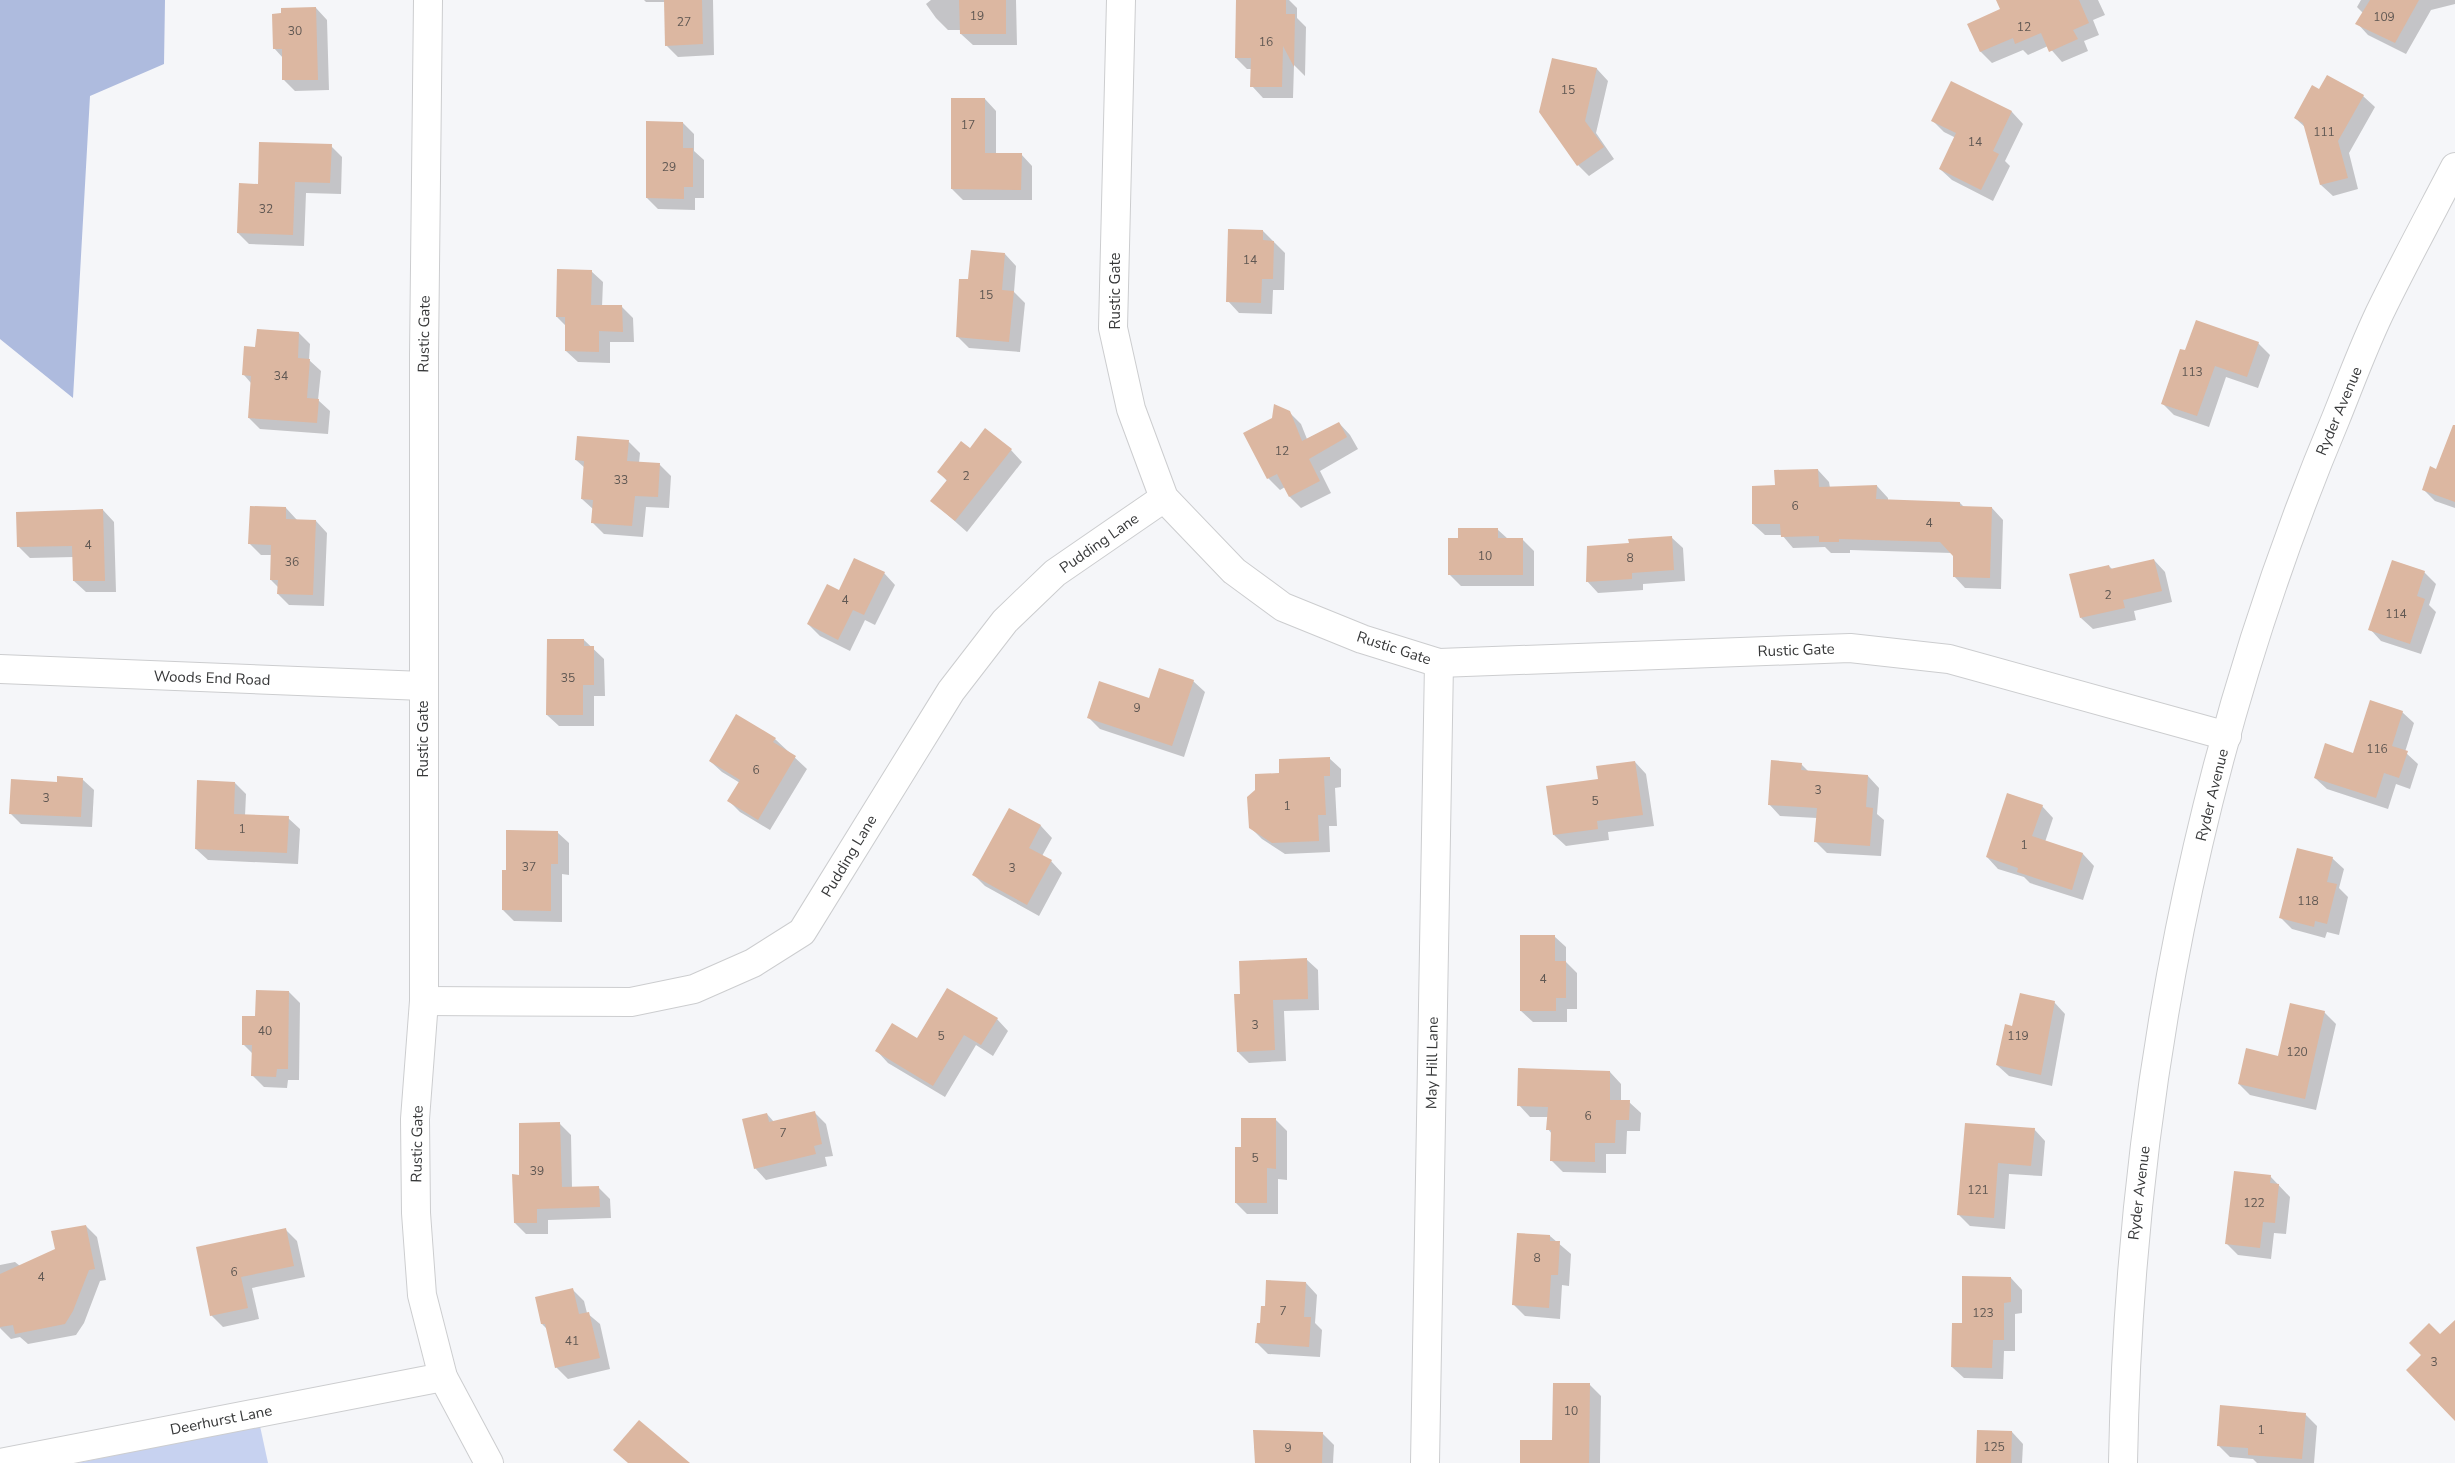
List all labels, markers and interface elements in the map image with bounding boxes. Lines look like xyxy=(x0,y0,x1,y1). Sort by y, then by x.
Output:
house number: 19 xyxy=(970,8,984,24)
house number: 109 xyxy=(2373,9,2395,25)
house number: 27 xyxy=(677,14,691,30)
house number: 12 xyxy=(2017,19,2031,35)
house number: 30 xyxy=(288,23,302,39)
house number: 16 xyxy=(1259,34,1273,50)
house number: 15 xyxy=(1561,82,1575,98)
house number: 17 xyxy=(961,117,975,133)
house number: 111 xyxy=(2313,124,2335,140)
house number: 14 xyxy=(1968,134,1982,150)
house number: 29 xyxy=(662,159,676,175)
house number: 32 xyxy=(259,201,273,217)
street label: Rustic Gate xyxy=(1105,252,1125,330)
house number: 14 xyxy=(1243,252,1257,268)
house number: 15 xyxy=(979,287,993,303)
street label: Rustic Gate xyxy=(413,295,435,373)
house number: 113 xyxy=(2181,364,2203,380)
street label: Ryder Avenue xyxy=(2311,364,2367,458)
house number: 34 xyxy=(274,368,288,384)
house number: 12 xyxy=(1275,443,1289,459)
house number: 2 xyxy=(962,468,970,484)
house number: 33 xyxy=(614,472,628,488)
house number: 6 xyxy=(1791,498,1799,514)
street label: Pudding Lane xyxy=(1055,508,1143,578)
house number: 4 xyxy=(1925,515,1933,531)
house number: 4 xyxy=(84,537,92,553)
house number: 10 xyxy=(1478,548,1492,564)
house number: 8 xyxy=(1626,550,1634,566)
house number: 36 xyxy=(285,554,299,570)
house number: 2 xyxy=(2104,587,2112,603)
house number: 4 xyxy=(841,592,849,608)
house number: 114 xyxy=(2385,606,2407,622)
street label: Rustic Gate xyxy=(1354,627,1434,669)
street label: Rustic Gate xyxy=(1757,639,1835,661)
street label: Woods End Road xyxy=(153,666,271,690)
house number: 35 xyxy=(561,670,575,686)
street label: Rustic Gate xyxy=(413,700,433,778)
house number: 9 xyxy=(1133,700,1141,716)
house number: 116 xyxy=(2366,741,2388,757)
street label: Ryder Avenue xyxy=(2191,747,2233,843)
house number: 6 xyxy=(752,762,760,778)
house number: 3 xyxy=(1814,782,1822,798)
house number: 3 xyxy=(42,790,50,806)
house number: 5 xyxy=(1591,793,1599,809)
house number: 1 xyxy=(1283,798,1291,814)
street label: Pudding Lane xyxy=(817,811,881,901)
house number: 1 xyxy=(238,821,246,837)
house number: 1 xyxy=(2020,837,2028,853)
house number: 37 xyxy=(522,859,536,875)
house number: 3 xyxy=(1008,860,1016,876)
house number: 118 xyxy=(2297,893,2319,909)
house number: 4 xyxy=(1539,971,1547,987)
house number: 3 xyxy=(1251,1017,1259,1033)
street label: May Hill Lane xyxy=(1421,1017,1443,1109)
house number: 40 xyxy=(258,1023,272,1039)
house number: 5 xyxy=(937,1028,945,1044)
house number: 119 xyxy=(2007,1028,2029,1044)
house number: 120 xyxy=(2286,1044,2308,1060)
street label: Rustic Gate xyxy=(406,1105,428,1183)
house number: 6 xyxy=(1584,1108,1592,1124)
house number: 7 xyxy=(779,1125,787,1141)
street label: Ryder Avenue xyxy=(2123,1145,2155,1241)
house number: 5 xyxy=(1251,1150,1259,1166)
house number: 39 xyxy=(530,1163,544,1179)
house number: 121 xyxy=(1967,1182,1989,1198)
house number: 122 xyxy=(2243,1195,2265,1211)
house number: 8 xyxy=(1533,1250,1541,1266)
house number: 6 xyxy=(230,1264,238,1280)
house number: 4 xyxy=(37,1269,45,1285)
house number: 7 xyxy=(1279,1303,1287,1319)
house number: 123 xyxy=(1972,1305,1994,1321)
house number: 41 xyxy=(565,1333,579,1349)
house number: 3 xyxy=(2430,1354,2438,1370)
street label: Deerhurst Lane xyxy=(168,1400,274,1440)
house number: 10 xyxy=(1564,1403,1578,1419)
house number: 1 xyxy=(2257,1422,2265,1438)
house number: 125 xyxy=(1983,1439,2005,1455)
house number: 9 xyxy=(1284,1440,1292,1456)

